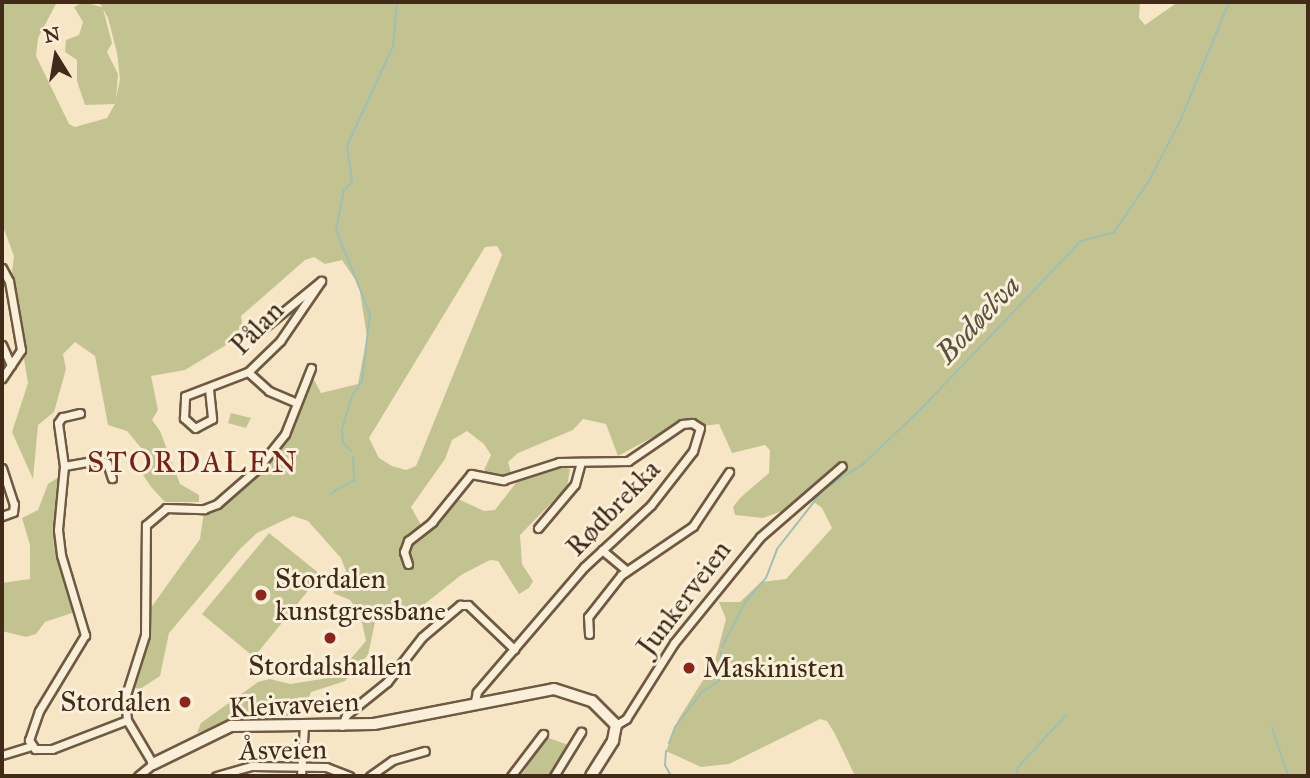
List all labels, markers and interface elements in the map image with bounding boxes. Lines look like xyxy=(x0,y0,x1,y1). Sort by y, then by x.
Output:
north arrow xyxy=(21,21,91,91)
text: N xyxy=(42,22,62,48)
water label: Bodøelva xyxy=(928,267,1028,371)
street label: Pålan xyxy=(223,294,291,362)
district label: STORDALEN xyxy=(88,444,298,480)
street label: Rødbrekka xyxy=(559,453,667,563)
street label: Junkerveien xyxy=(630,534,738,662)
place label: Stordalen kunstgressbane xyxy=(275,562,446,628)
marker: Stordalen kunstgressbane xyxy=(253,587,269,603)
marker: Stordalshallen xyxy=(322,630,338,646)
place label: Stordalshallen xyxy=(248,649,412,683)
place label: Maskinisten xyxy=(703,651,844,685)
marker: Maskinisten xyxy=(681,660,697,676)
place label: Stordalen xyxy=(60,685,171,719)
street label: Kleivaveien xyxy=(228,685,360,725)
marker: Stordalen xyxy=(177,694,193,710)
street label: Åsveien xyxy=(239,732,327,768)

